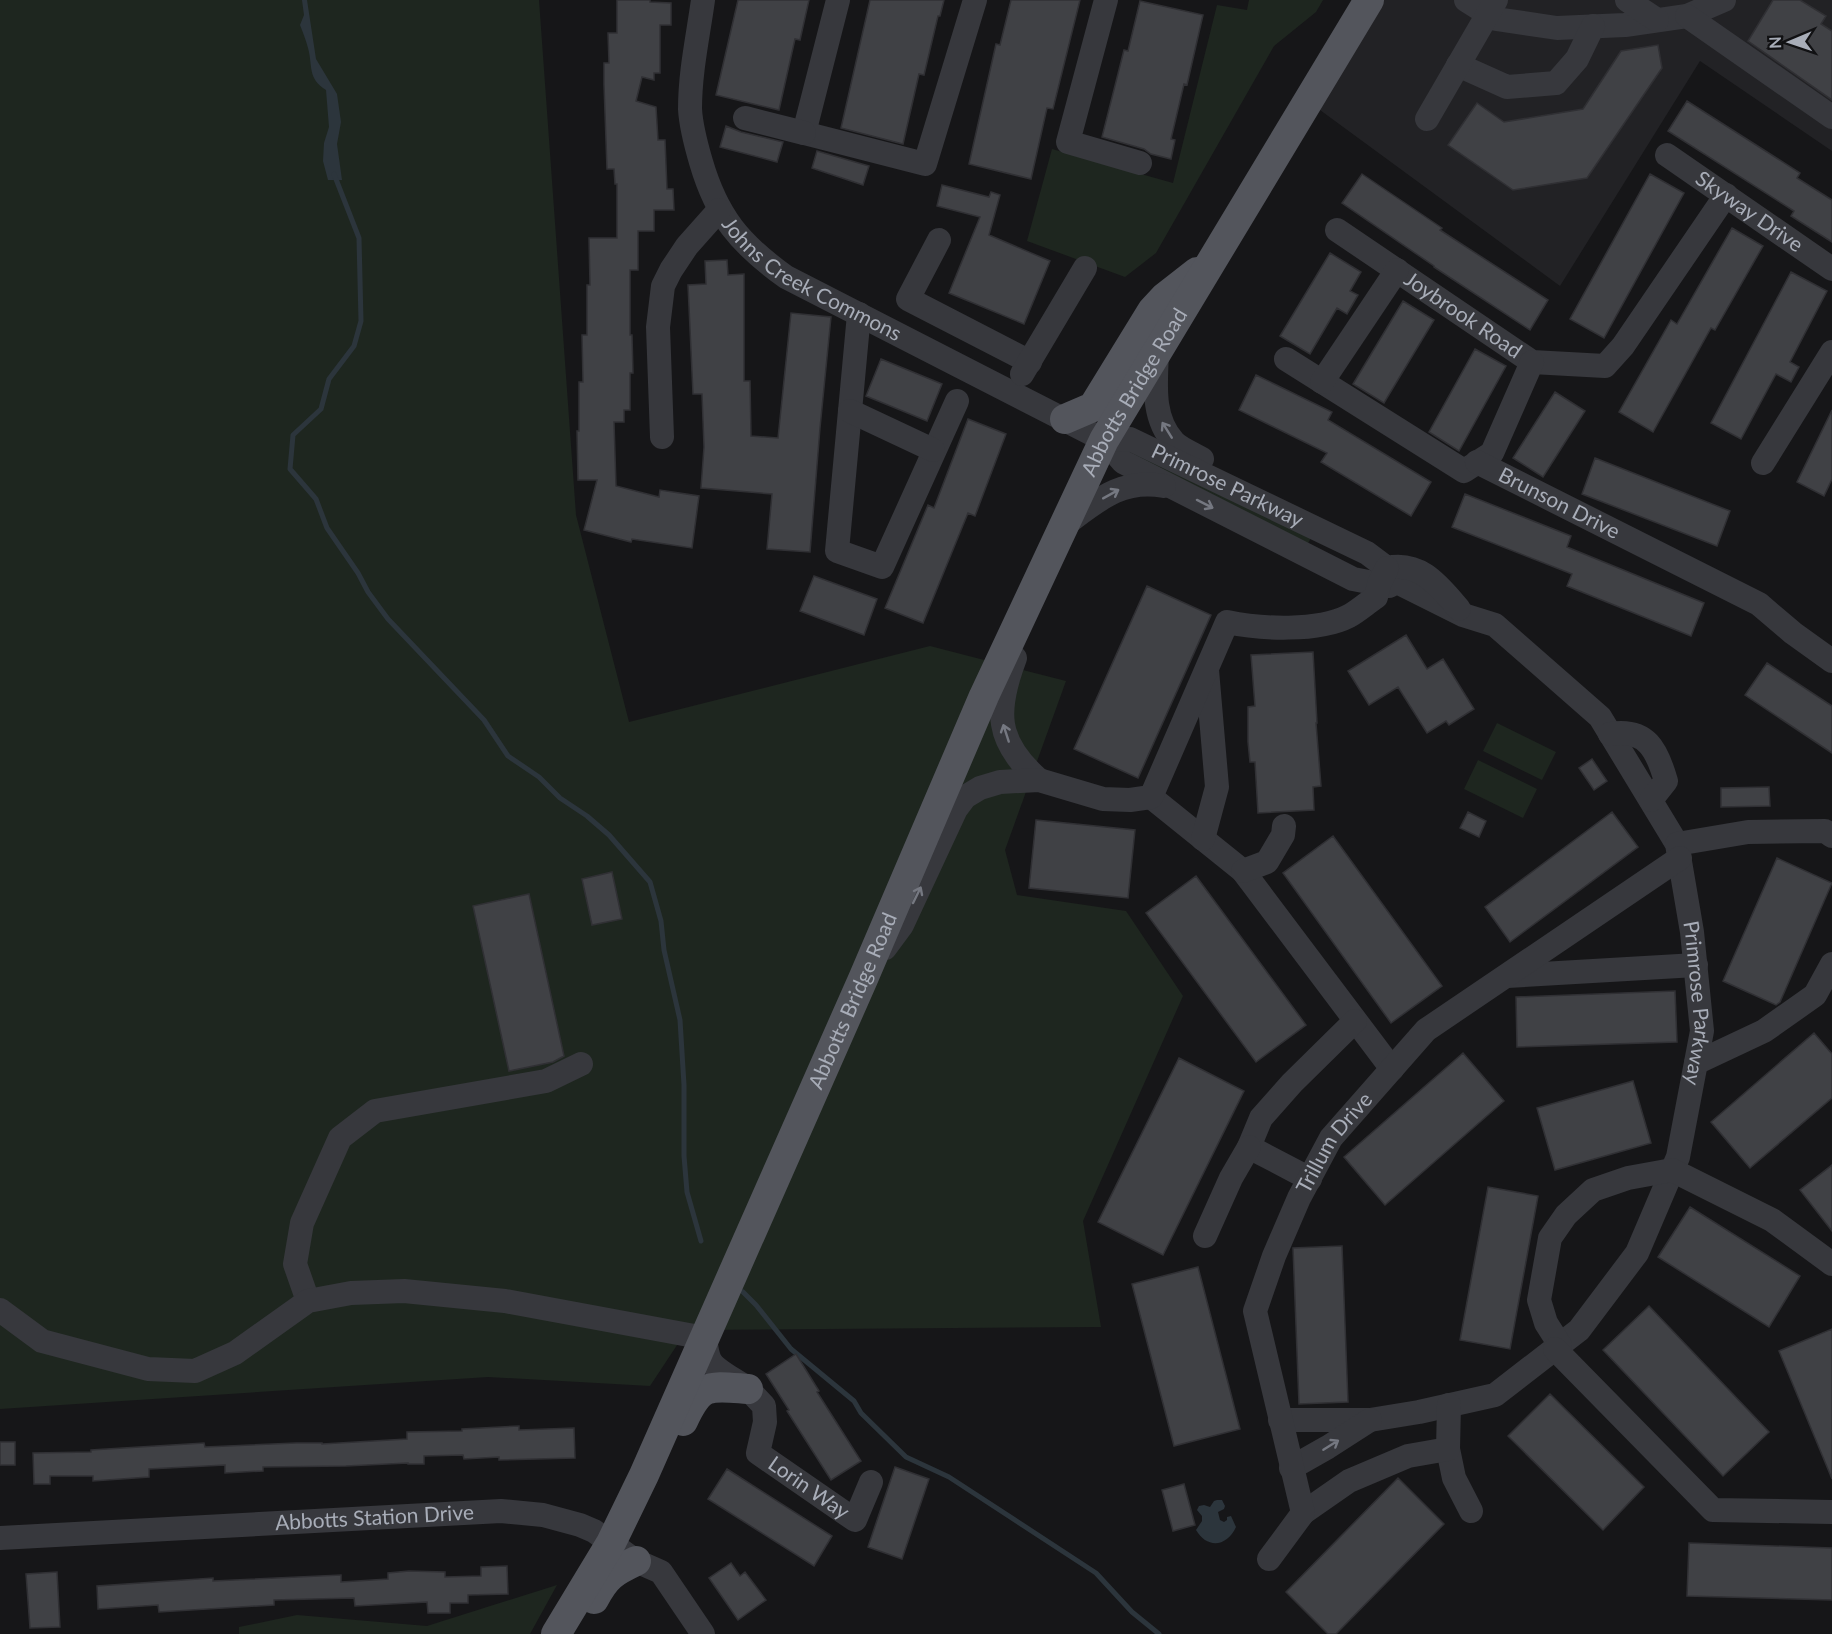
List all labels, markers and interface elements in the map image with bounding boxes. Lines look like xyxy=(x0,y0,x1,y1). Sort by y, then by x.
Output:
north arrow xyxy=(1760,12,1820,72)
text: N xyxy=(1765,36,1784,49)
street label: Skyway Drive xyxy=(1692,165,1809,256)
street label: Johns Creek Commons xyxy=(718,212,906,345)
street label: Joybrook Road xyxy=(1400,265,1527,363)
street label: Abbotts Bridge Road xyxy=(1075,303,1192,480)
one-way arrow xyxy=(1160,422,1172,439)
street label: Primrose Parkway xyxy=(1148,437,1308,532)
street label: Brunson Drive xyxy=(1495,461,1625,543)
one-way arrow xyxy=(1101,488,1119,499)
one-way arrow xyxy=(1196,499,1214,510)
one-way arrow xyxy=(1000,724,1011,743)
one-way arrow xyxy=(912,887,924,905)
street label: Abbotts Bridge Road xyxy=(802,908,901,1092)
street label: Primrose Parkway xyxy=(1679,919,1716,1088)
street label: Trillum Drive xyxy=(1290,1086,1377,1197)
one-way arrow xyxy=(1322,1439,1339,1451)
street label: Lorin Way xyxy=(764,1450,855,1524)
street label: Abbotts Station Drive xyxy=(274,1498,474,1534)

